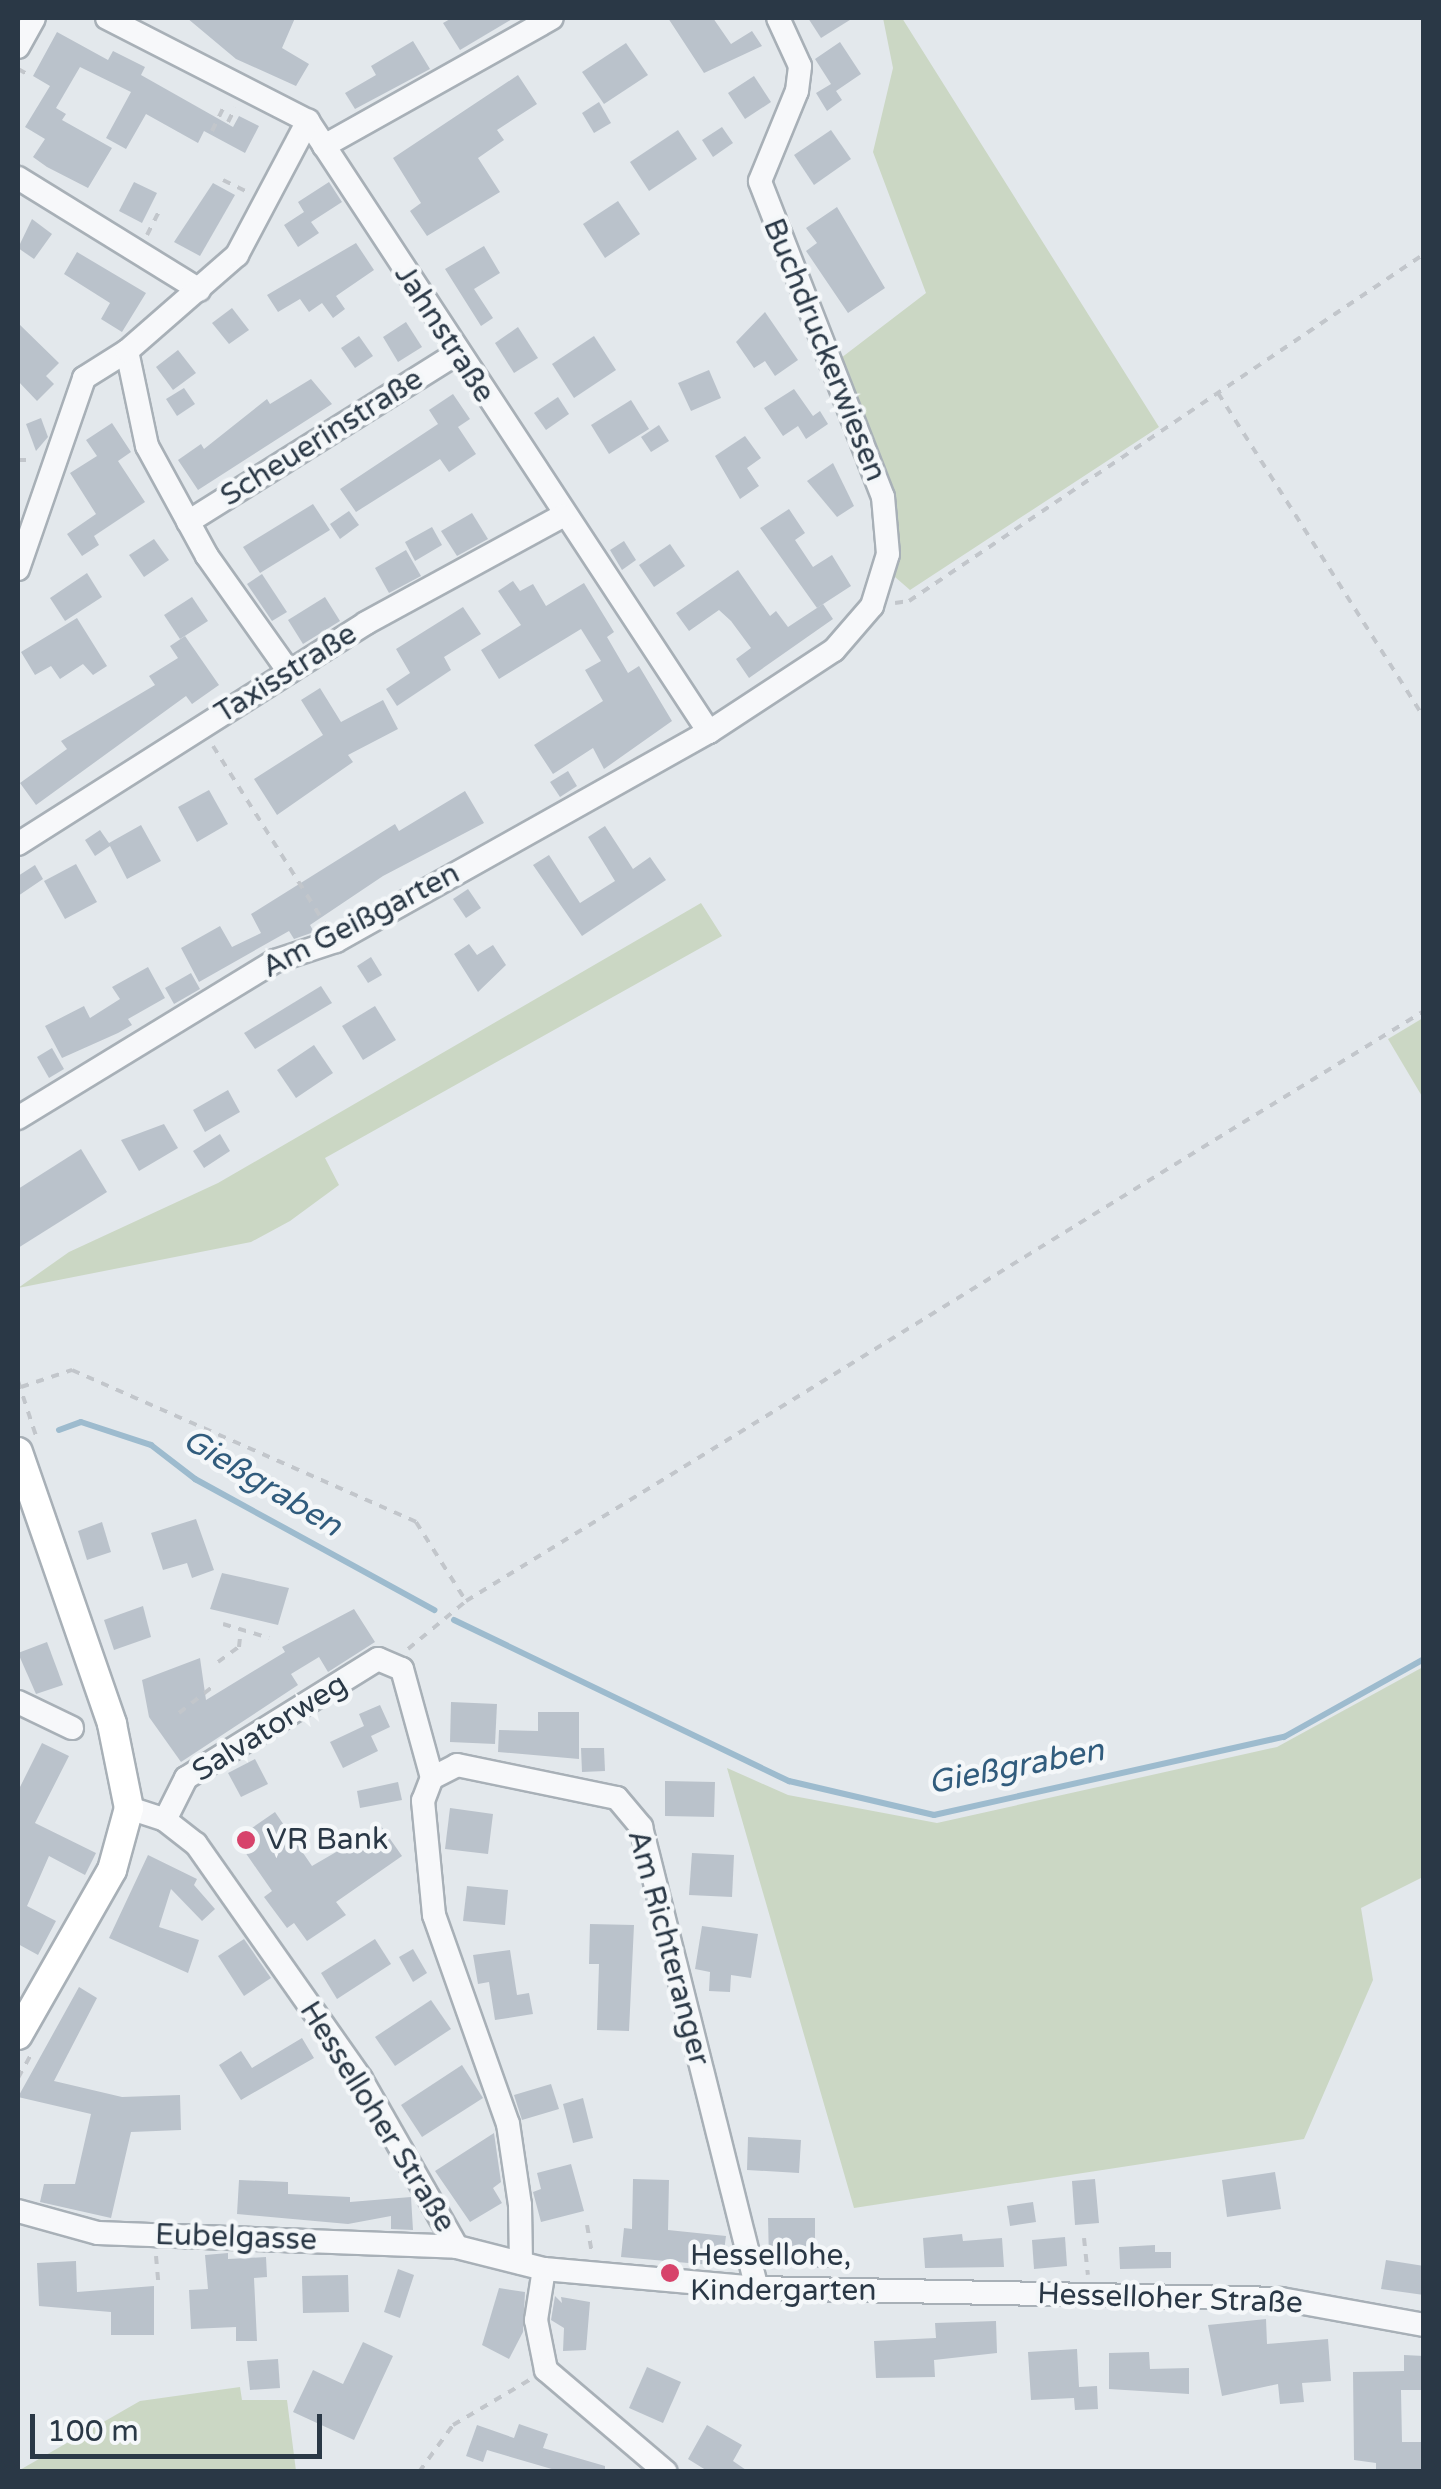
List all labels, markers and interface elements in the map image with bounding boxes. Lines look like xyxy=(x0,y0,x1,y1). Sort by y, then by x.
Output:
street label: Buchdruckerwiesen xyxy=(755,213,893,487)
street label: Jahnstraße xyxy=(386,258,502,410)
street label: Scheuerinstraße xyxy=(214,361,430,515)
street label: Taxisstraße xyxy=(209,616,363,732)
street label: Am Geißgarten xyxy=(256,856,466,986)
water label: Gießgraben xyxy=(176,1421,348,1545)
street label: Salvatorweg xyxy=(186,1666,354,1790)
water label: Gießgraben xyxy=(925,1731,1107,1803)
place label: VR Bank xyxy=(266,1822,388,1858)
street label: Am Richteranger xyxy=(619,1826,717,2070)
marker: VR Bank xyxy=(235,1829,257,1851)
street label: Hesselloher Straße xyxy=(291,1995,463,2239)
street label: Eubelgasse xyxy=(154,2217,318,2259)
place label: Hessellohe, Kindergarten xyxy=(690,2238,877,2308)
marker: Hessellohe, Kindergarten xyxy=(659,2262,681,2284)
street label: Hesselloher Straße xyxy=(1037,2276,1303,2322)
scale bar xyxy=(35,2394,328,2456)
text: 100 m xyxy=(47,2413,139,2450)

